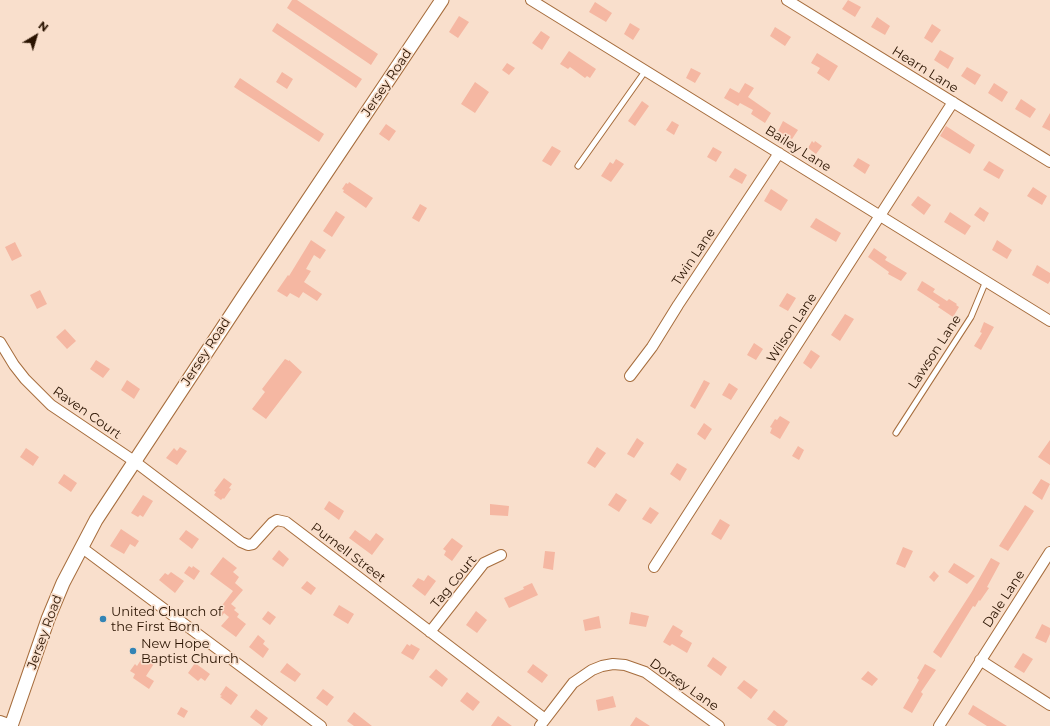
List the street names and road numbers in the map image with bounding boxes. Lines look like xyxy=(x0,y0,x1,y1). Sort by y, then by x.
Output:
street label: Hearn Lane xyxy=(889,43,961,97)
street label: Jersey Road xyxy=(359,46,415,120)
street label: Bailey Lane xyxy=(762,123,834,175)
street label: Twin Lane xyxy=(669,225,719,289)
street label: Wilson Lane xyxy=(764,290,820,366)
street label: Lawson Lane xyxy=(905,312,965,392)
street label: Jersey Road xyxy=(178,315,234,389)
street label: Raven Court xyxy=(50,384,124,442)
street label: Purnell Street xyxy=(308,520,388,586)
street label: Tag Court xyxy=(428,552,480,612)
street label: Dale Lane xyxy=(980,567,1028,631)
street label: Jersey Road xyxy=(24,593,66,671)
street label: Dorsey Lane xyxy=(647,655,721,715)

